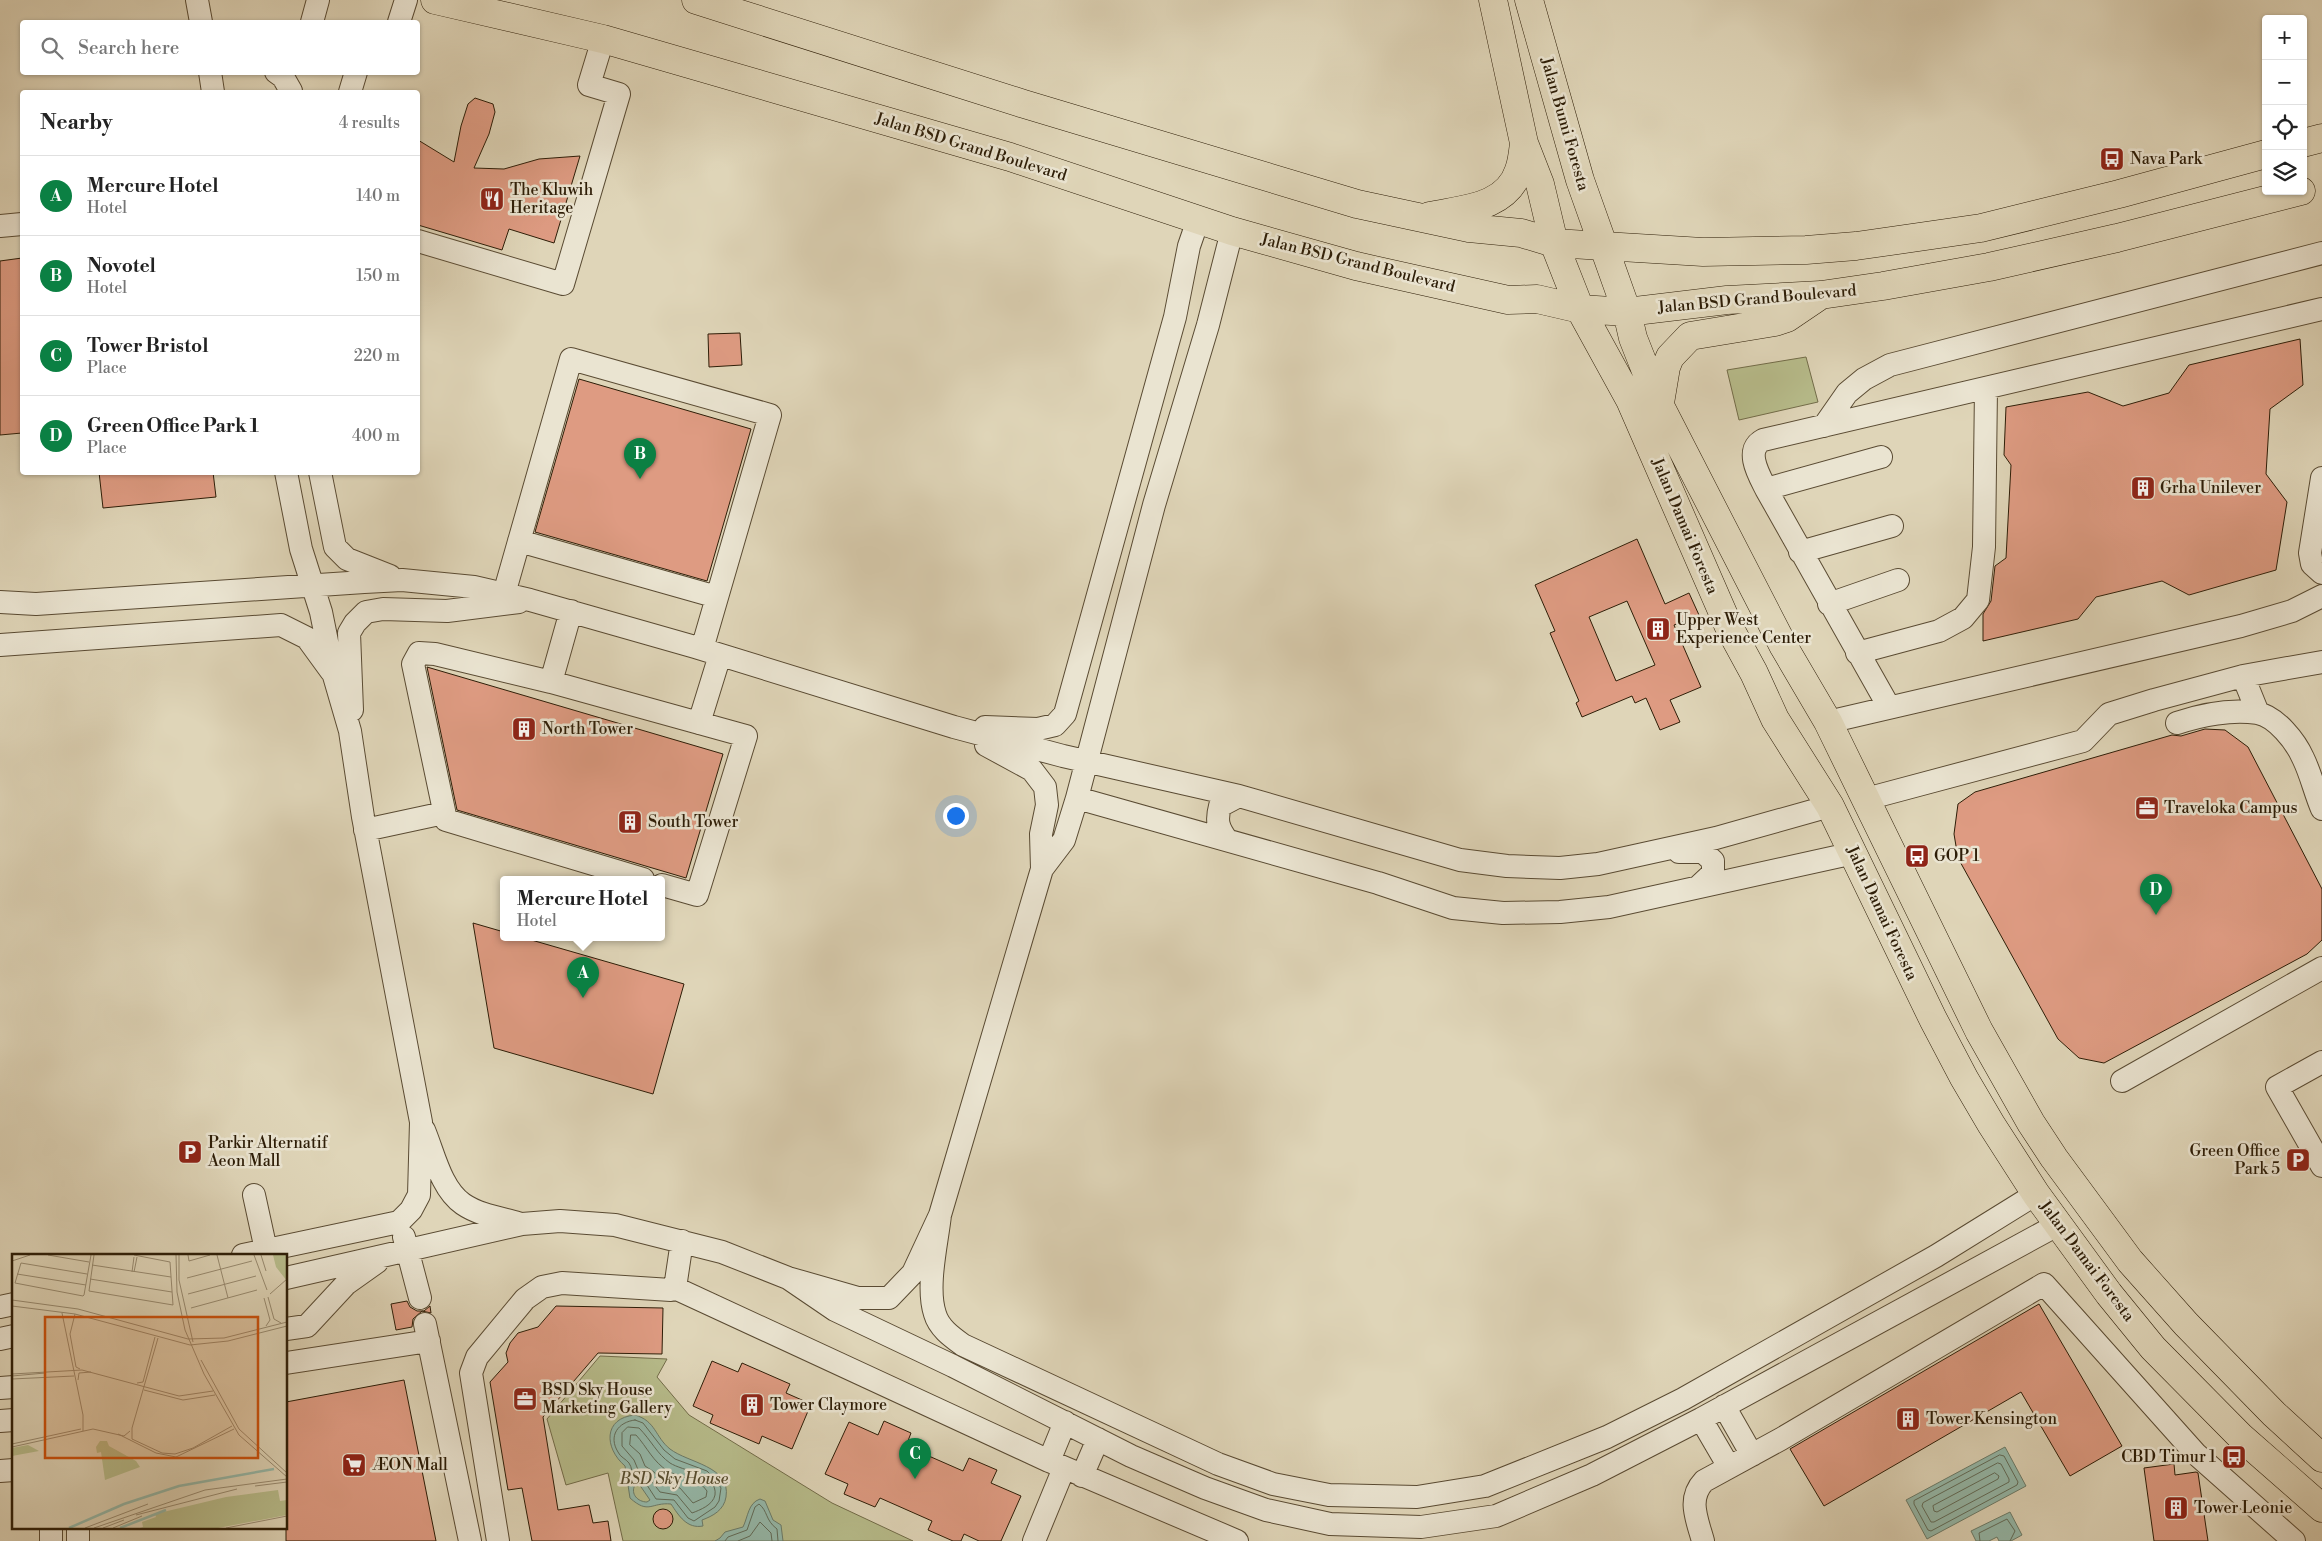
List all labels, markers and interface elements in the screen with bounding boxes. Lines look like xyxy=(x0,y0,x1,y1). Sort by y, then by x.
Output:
map controls xyxy=(2262,15,2307,195)
button: + xyxy=(2262,15,2307,60)
search box xyxy=(20,20,420,75)
icon: search xyxy=(38,34,66,62)
text: Search here xyxy=(78,36,179,60)
street label: Jalan Bumi Foresta xyxy=(1536,54,1594,194)
button: − xyxy=(2262,60,2307,105)
button: locate xyxy=(2262,105,2307,150)
street label: Jalan BSD Grand Boulevard xyxy=(872,108,1069,186)
text: Nearby xyxy=(40,110,113,136)
text: 4 results xyxy=(339,113,400,133)
bus stop icon: Nava Park xyxy=(2099,146,2125,172)
place label: Nava Park xyxy=(2130,149,2204,169)
button: layers xyxy=(2262,150,2307,195)
text: Mercure Hotel xyxy=(87,174,218,198)
place label: The Kluwih Heritage xyxy=(510,180,594,218)
text: A xyxy=(50,186,62,206)
text: 140 m xyxy=(356,186,400,206)
restaurant icon: The Kluwih Heritage xyxy=(479,186,505,212)
text: Hotel xyxy=(87,198,127,218)
street label: Jalan BSD Grand Boulevard xyxy=(1258,229,1457,297)
text: Novotel xyxy=(87,254,156,278)
text: B xyxy=(50,266,62,286)
text: 150 m xyxy=(356,266,400,286)
text: Hotel xyxy=(87,278,127,298)
street label: Jalan BSD Grand Boulevard xyxy=(1656,280,1857,318)
text: Tower Bristol xyxy=(87,334,209,358)
text: C xyxy=(50,346,62,366)
text: 220 m xyxy=(354,346,400,366)
text: Place xyxy=(87,358,127,378)
text: Green Office Park 1 xyxy=(87,414,259,438)
text: D xyxy=(50,426,62,446)
text: 400 m xyxy=(352,426,400,446)
text: Place xyxy=(87,438,127,458)
pin: B xyxy=(624,438,656,479)
street label: Jalan Damai Foresta xyxy=(1647,454,1723,598)
building icon: Grha Unilever xyxy=(2130,475,2156,501)
place label: Grha Unilever xyxy=(2160,478,2261,498)
place label: Upper West Experience Center xyxy=(1676,610,1811,648)
building icon: Upper West Experience Center xyxy=(1645,616,1671,642)
building icon: North Tower xyxy=(511,716,537,742)
place label: North Tower xyxy=(542,719,633,739)
office icon: Traveloka Campus xyxy=(2134,795,2160,821)
place label: Traveloka Campus xyxy=(2164,798,2298,818)
your location xyxy=(943,803,969,829)
building icon: South Tower xyxy=(617,809,643,835)
place label: South Tower xyxy=(648,812,739,832)
street label: Jalan Damai Foresta xyxy=(1842,842,1922,984)
bus stop icon: GOP 1 xyxy=(1904,843,1930,869)
place label: GOP 1 xyxy=(1934,846,1980,866)
pin: D xyxy=(2140,874,2172,915)
popup xyxy=(500,876,665,941)
text: Mercure Hotel xyxy=(517,887,648,911)
text: Hotel xyxy=(517,911,557,931)
pin: A xyxy=(567,957,599,998)
place label: Parkir Alternatif Aeon Mall xyxy=(207,1133,329,1171)
parking icon: Parkir Alternatif Aeon Mall xyxy=(177,1139,203,1165)
place label: Green Office Park 5 xyxy=(2189,1141,2280,1179)
parking icon: Green Office Park 5 xyxy=(2285,1147,2311,1173)
street label: Jalan Damai Foresta xyxy=(2034,1196,2140,1326)
inset map xyxy=(12,1254,288,1528)
place label: BSD Sky House Marketing Gallery xyxy=(541,1380,672,1418)
office icon: BSD Sky House Marketing Gallery xyxy=(512,1386,538,1412)
building icon: Tower Claymore xyxy=(739,1392,765,1418)
place label: Tower Claymore xyxy=(770,1395,887,1415)
building icon: Tower Kensington xyxy=(1895,1406,1921,1432)
place label: Tower Kensington xyxy=(1926,1409,2058,1429)
pin: C xyxy=(899,1438,931,1479)
bus stop icon: CBD Timur 1 xyxy=(2221,1444,2247,1470)
place label: CBD Timur 1 xyxy=(2121,1447,2216,1467)
supermarket icon: ÆON Mall xyxy=(341,1452,367,1478)
place label: ÆON Mall xyxy=(372,1455,448,1475)
park label: BSD Sky House xyxy=(619,1469,729,1489)
building icon: Tower Leonie xyxy=(2163,1495,2189,1521)
place label: Tower Leonie xyxy=(2194,1498,2292,1518)

